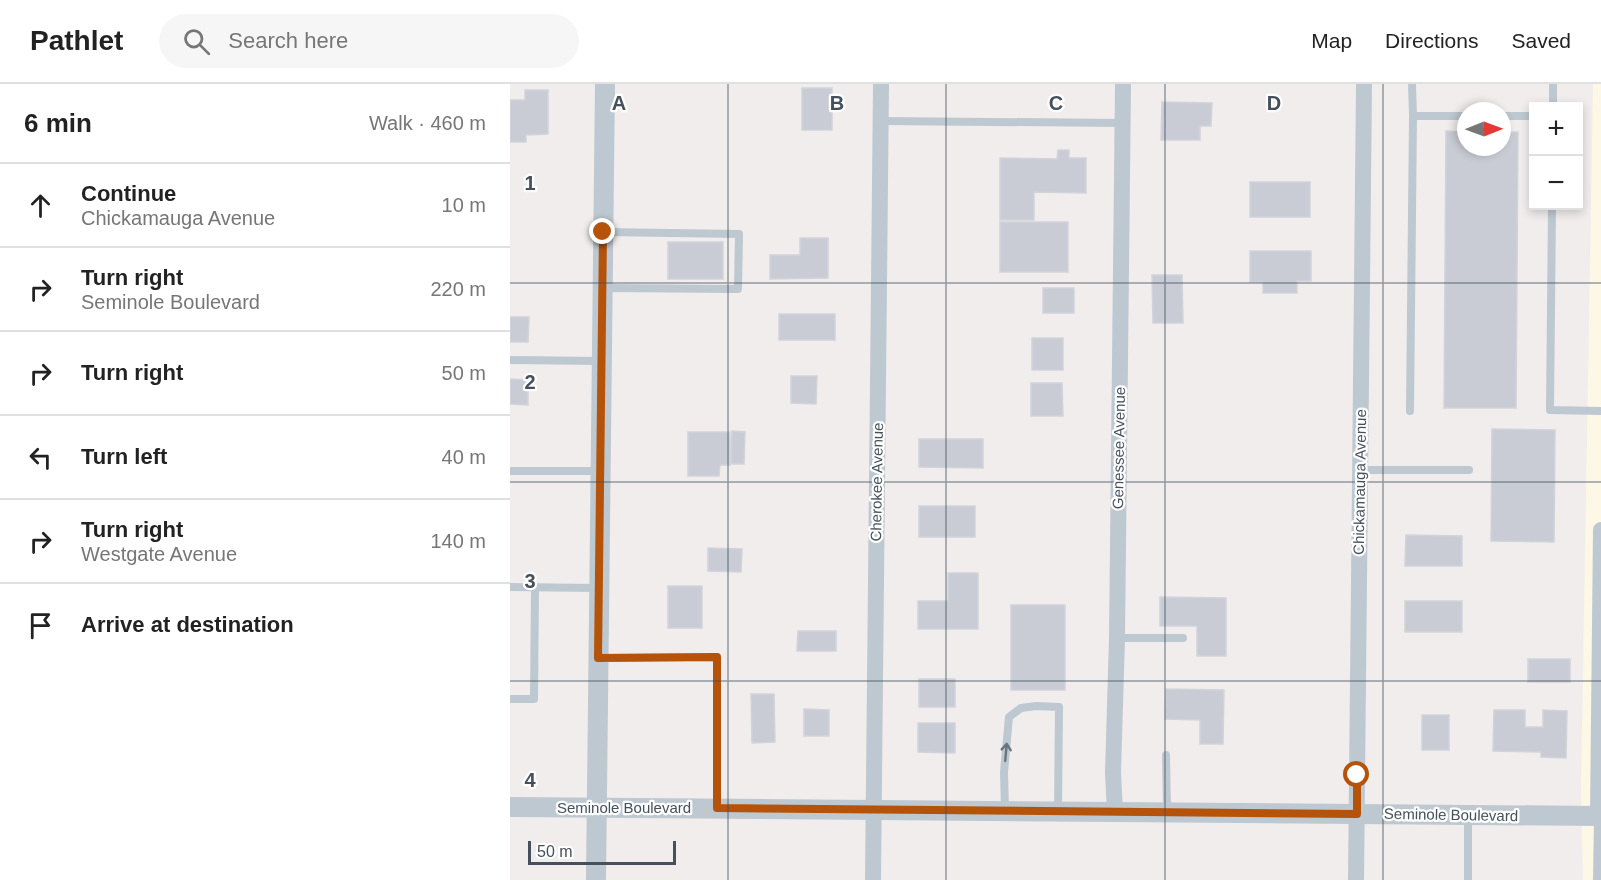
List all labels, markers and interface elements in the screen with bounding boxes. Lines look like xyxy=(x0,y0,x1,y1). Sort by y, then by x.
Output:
search box xyxy=(159,14,579,68)
text: Pathlet xyxy=(30,25,123,56)
icon: search xyxy=(180,25,213,58)
text: Search here xyxy=(228,28,348,53)
text: Map xyxy=(1311,29,1352,52)
text: Directions xyxy=(1385,29,1478,52)
text: Saved xyxy=(1511,29,1571,52)
text: A xyxy=(612,92,626,114)
text: B xyxy=(830,92,844,114)
text: C xyxy=(1049,92,1063,114)
text: D xyxy=(1267,92,1281,114)
north arrow xyxy=(1457,102,1511,156)
map controls xyxy=(1529,102,1583,210)
button: + xyxy=(1529,102,1583,156)
text: 6 min xyxy=(24,108,92,138)
text: Walk · 460 m xyxy=(369,112,486,134)
button: − xyxy=(1529,156,1583,210)
text: 1 xyxy=(524,172,536,194)
text: Continue xyxy=(81,181,176,206)
icon: ahead xyxy=(24,189,57,222)
text: 10 m xyxy=(442,194,486,216)
text: Chickamauga Avenue xyxy=(81,207,275,229)
route end xyxy=(589,218,615,244)
text: Turn right xyxy=(81,265,183,290)
icon: right xyxy=(24,273,57,306)
text: 220 m xyxy=(430,278,486,300)
text: Seminole Boulevard xyxy=(81,291,260,313)
icon: right xyxy=(24,357,57,390)
text: Turn right xyxy=(81,360,183,385)
text: 50 m xyxy=(442,362,486,384)
text: 2 xyxy=(524,371,536,393)
street label: Genessee Avenue xyxy=(1109,387,1128,509)
street label: Chickamauga Avenue xyxy=(1350,409,1369,555)
street label: Cherokee Avenue xyxy=(867,422,886,542)
icon: left xyxy=(24,441,57,474)
text: Turn left xyxy=(81,444,167,469)
text: 40 m xyxy=(442,446,486,468)
text: Turn right xyxy=(81,517,183,542)
icon: right xyxy=(24,525,57,558)
text: 140 m xyxy=(430,530,486,552)
text: Westgate Avenue xyxy=(81,543,237,565)
text: 3 xyxy=(524,570,536,592)
icon: arrive xyxy=(24,609,57,642)
text: Arrive at destination xyxy=(81,612,294,637)
one-way arrow xyxy=(1001,743,1012,763)
route start xyxy=(1343,761,1369,787)
text: 4 xyxy=(524,769,536,791)
street label: Seminole Boulevard xyxy=(557,799,691,816)
street label: Seminole Boulevard xyxy=(1384,805,1518,824)
scale bar xyxy=(528,838,676,866)
text: 50 m xyxy=(537,843,573,860)

